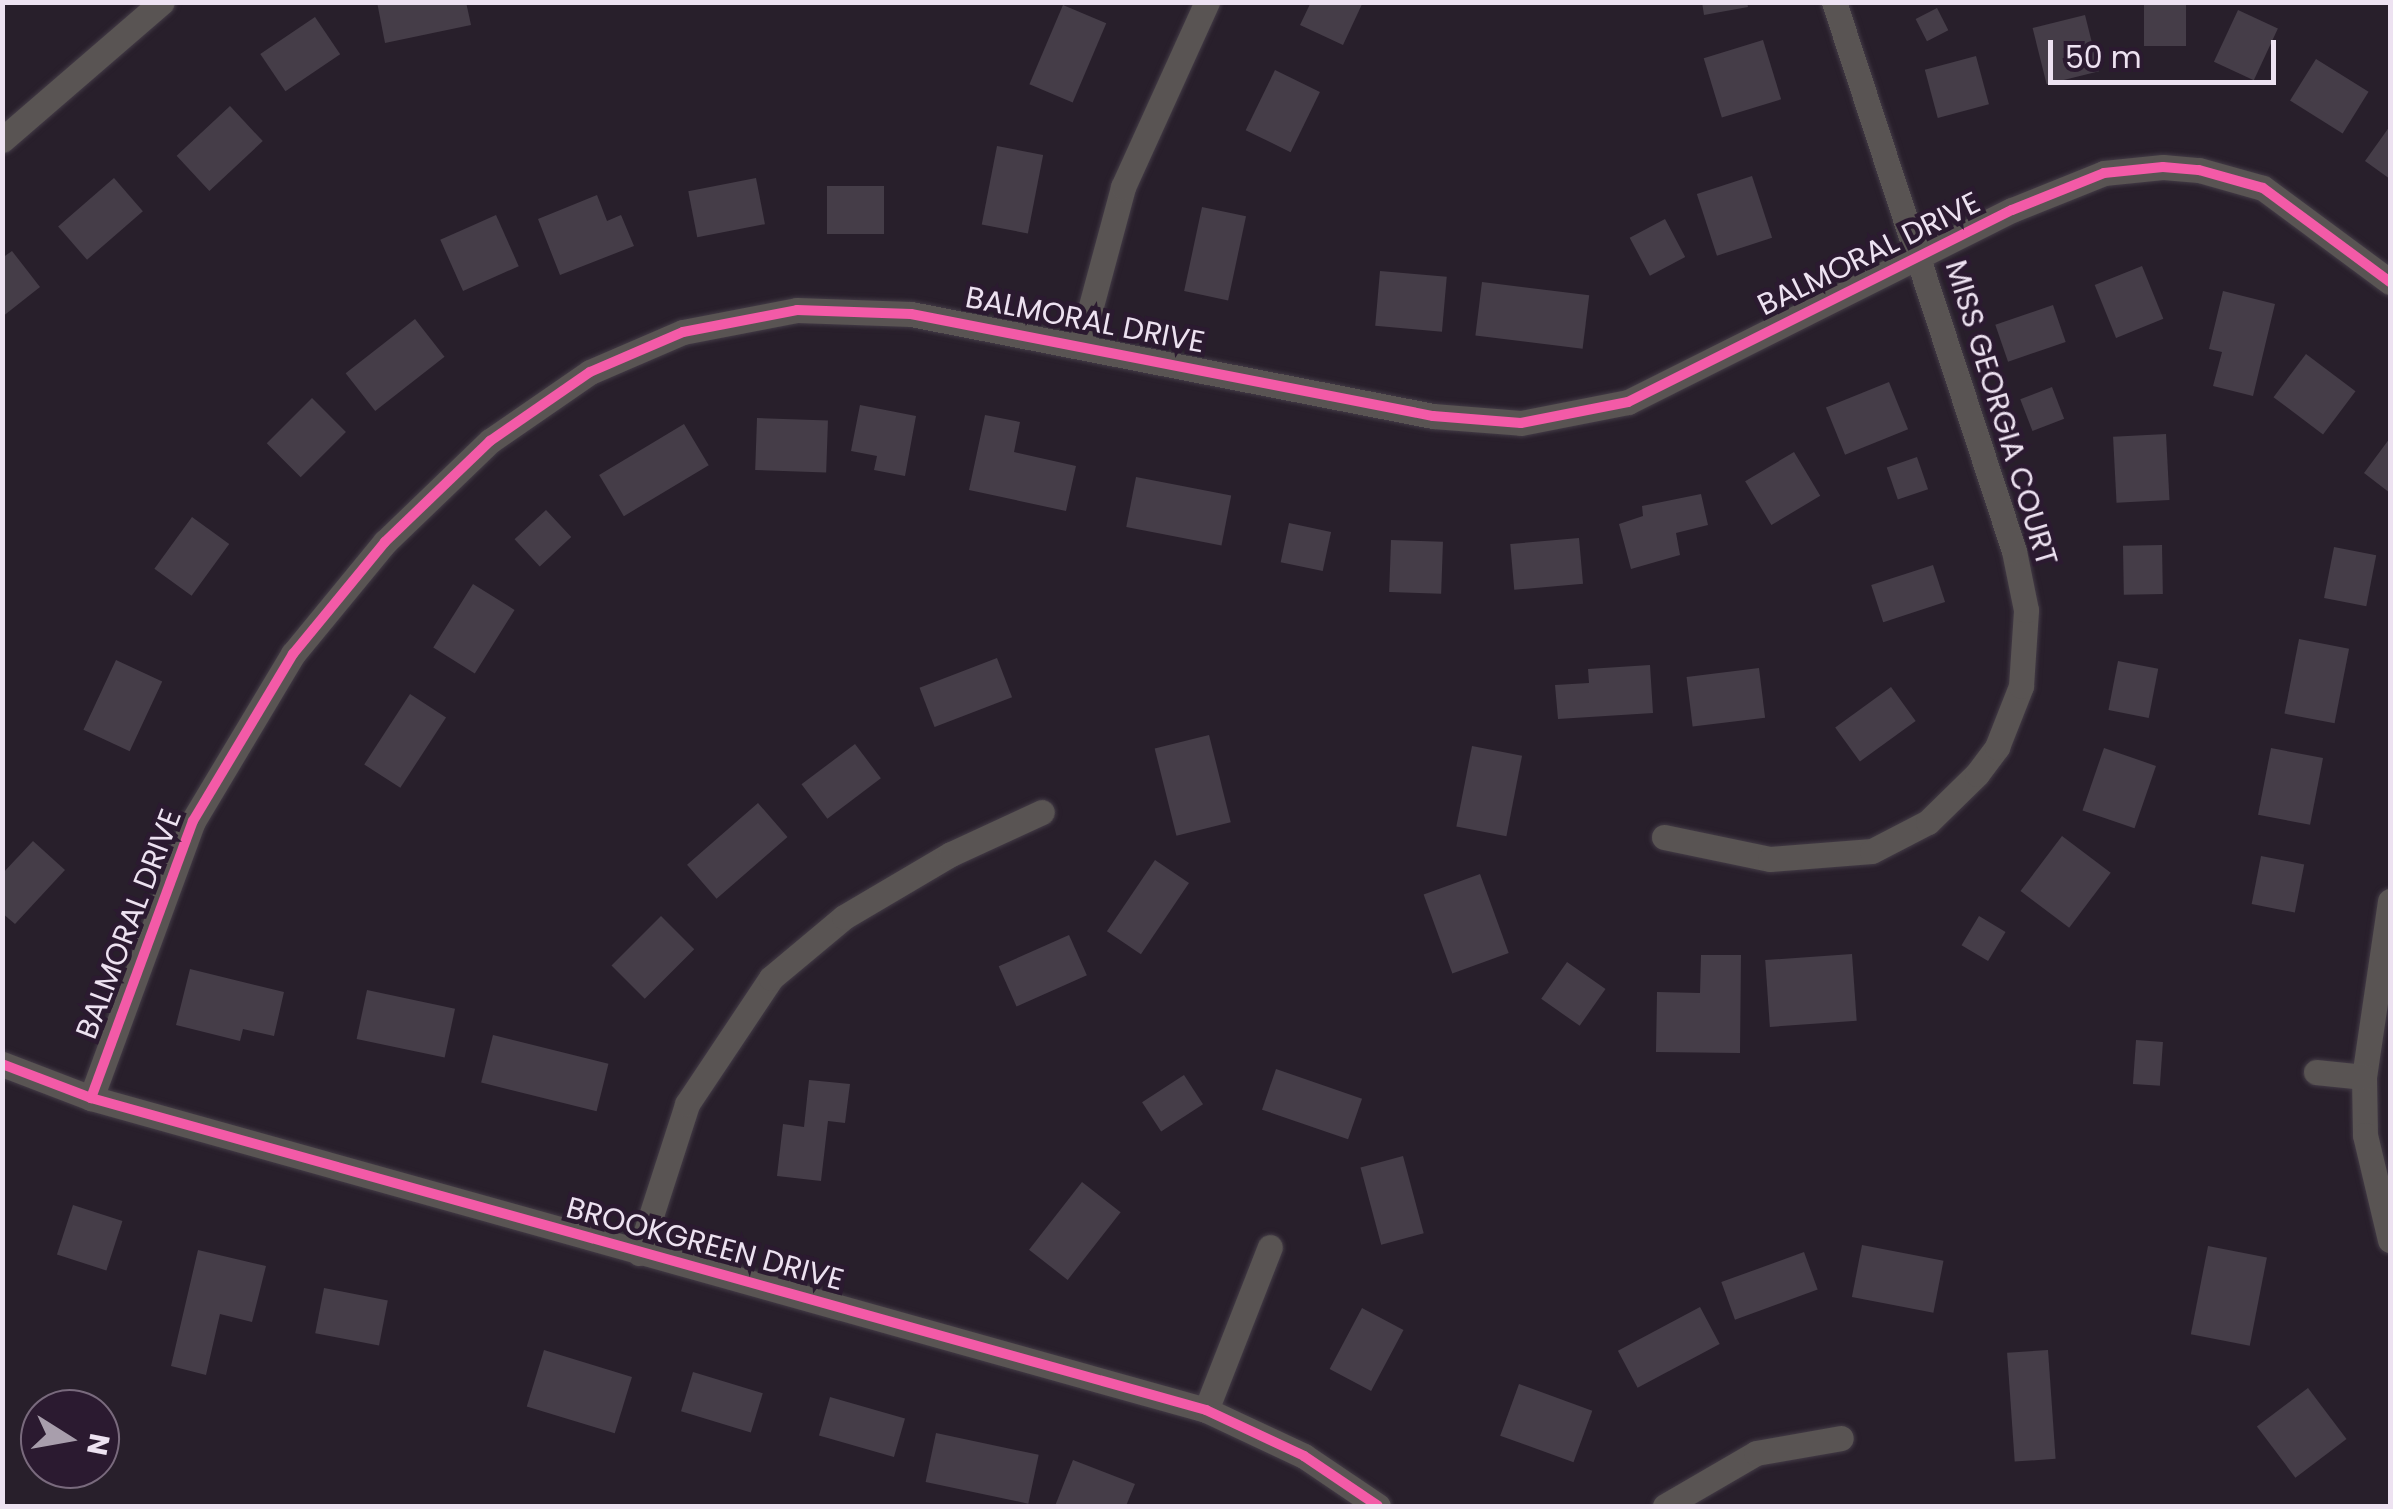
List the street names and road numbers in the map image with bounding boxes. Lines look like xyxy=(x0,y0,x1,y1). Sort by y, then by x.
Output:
street label: BALMORAL DRIVE xyxy=(1752,185,1986,323)
street label: MISS GEORGIA COURT xyxy=(1937,256,2065,570)
street label: BALMORAL DRIVE xyxy=(962,279,1208,361)
street label: BALMORAL DRIVE xyxy=(69,804,189,1044)
street label: BROOKGREEN DRIVE xyxy=(562,1190,848,1298)

